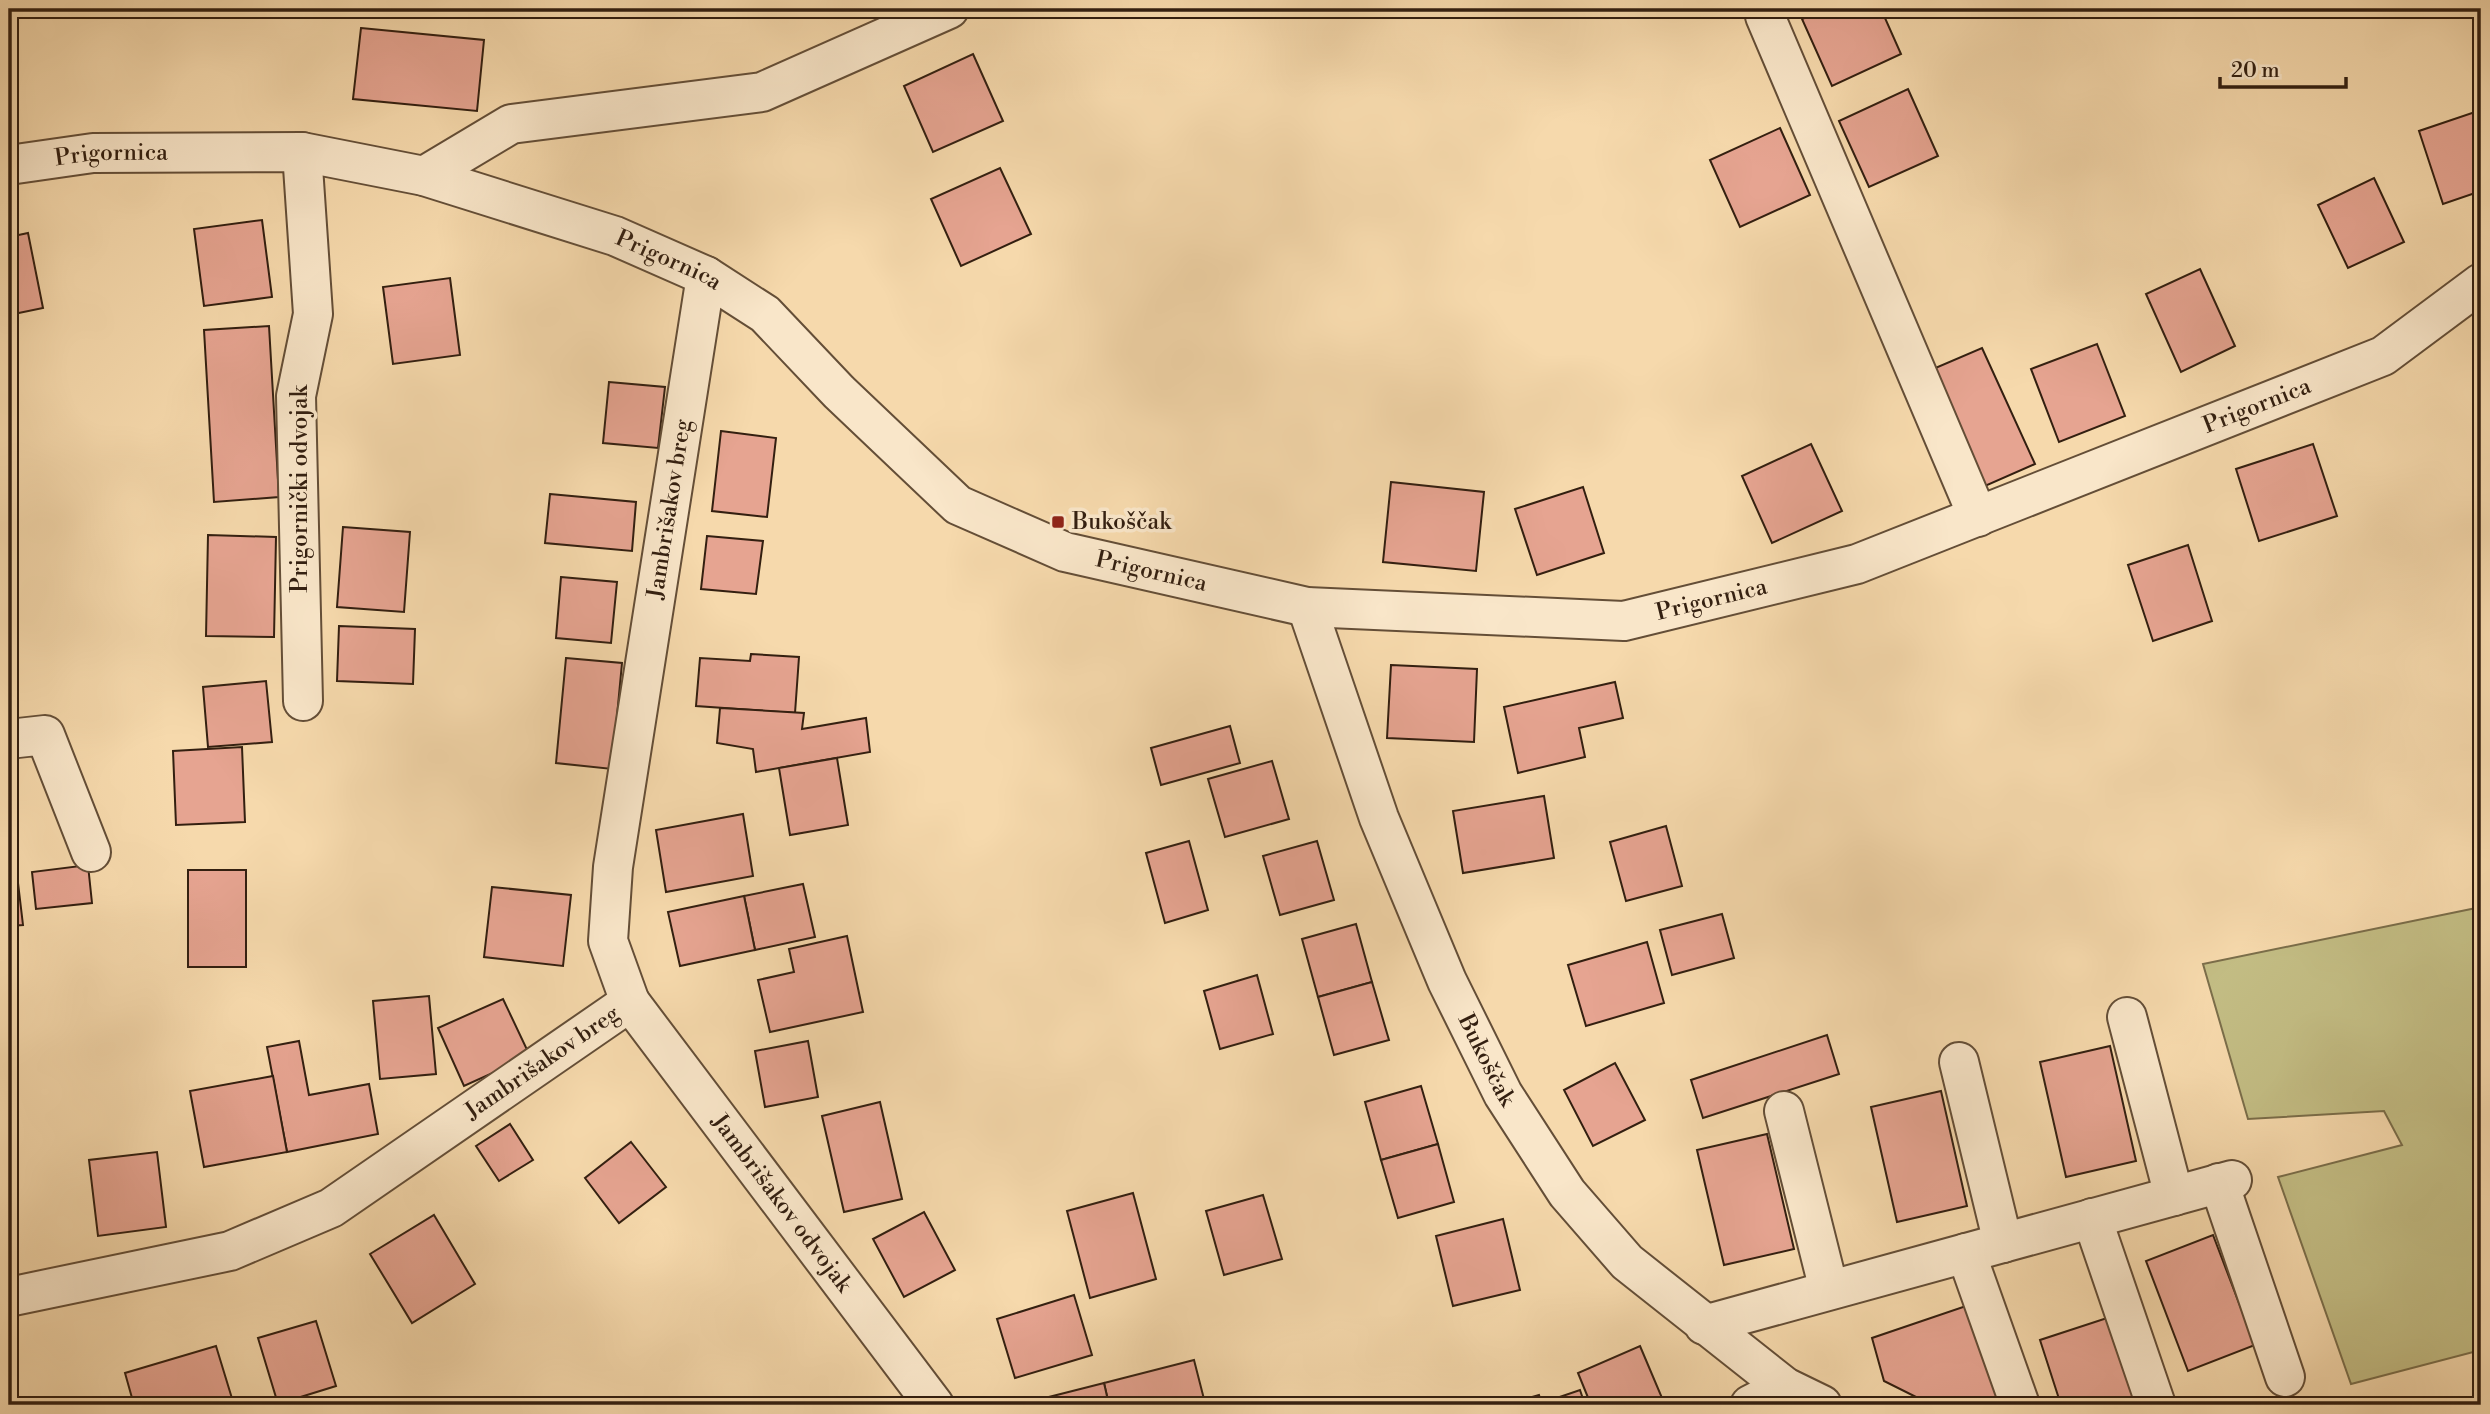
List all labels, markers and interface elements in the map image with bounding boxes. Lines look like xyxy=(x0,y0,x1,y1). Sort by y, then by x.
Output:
scale bar xyxy=(2220,46,2346,90)
text: 20 m xyxy=(2231,58,2280,84)
street label: Prigornica xyxy=(53,139,168,172)
street label: Prigornica xyxy=(611,224,727,297)
street label: Prigornica xyxy=(2199,372,2315,440)
street label: Prigornički odvojak xyxy=(286,384,314,593)
street label: Jambrišakov breg xyxy=(641,417,697,602)
place label: Bukoščak xyxy=(1071,508,1172,536)
marker: Bukoščak xyxy=(1050,514,1066,530)
street label: Prigornica xyxy=(1093,545,1210,598)
street label: Prigornica xyxy=(1653,572,1770,627)
street label: Jambrišakov breg xyxy=(459,999,625,1126)
street label: Bukoščak xyxy=(1451,1009,1522,1112)
street label: Jambrišakov odvojak xyxy=(705,1108,859,1299)

